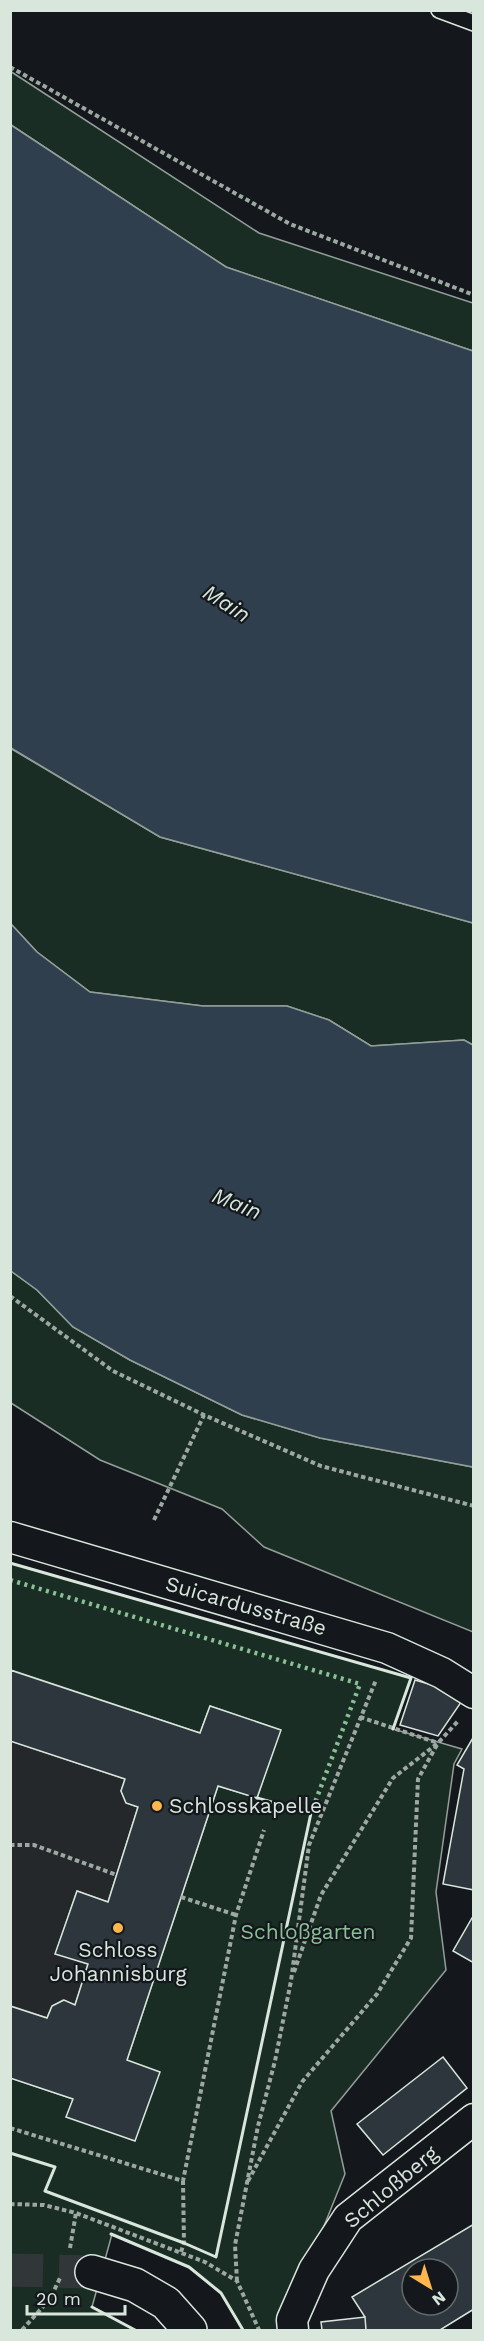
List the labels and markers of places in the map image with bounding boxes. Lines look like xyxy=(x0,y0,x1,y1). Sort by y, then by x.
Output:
place label: Schlosskapelle xyxy=(169,1793,322,1818)
marker: Schlosskapelle xyxy=(150,1799,164,1813)
marker: Schloss Johannisburg xyxy=(111,1921,125,1935)
place label: Schloss Johannisburg xyxy=(49,1937,187,1986)

